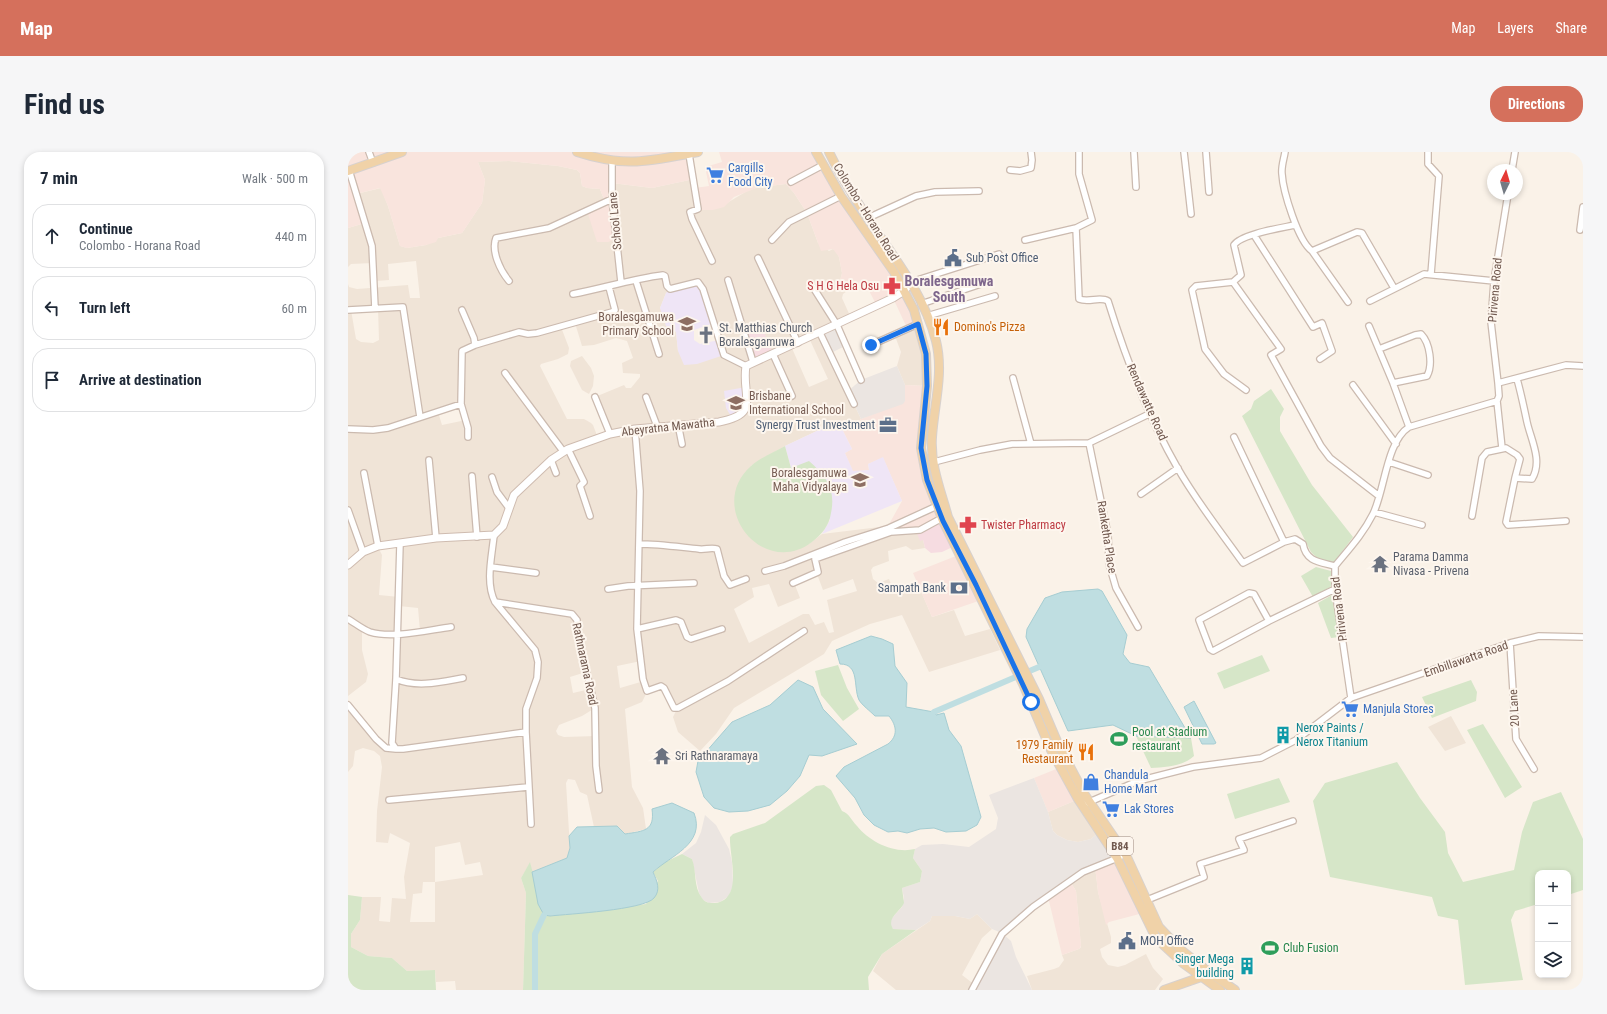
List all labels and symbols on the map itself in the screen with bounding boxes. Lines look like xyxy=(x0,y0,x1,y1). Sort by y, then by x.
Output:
place label: Cargills Food City xyxy=(728,161,773,189)
street label: Colombo - Horana Road xyxy=(830,161,902,263)
north arrow xyxy=(1487,164,1523,200)
supermarket icon: Cargills Food City xyxy=(705,165,725,185)
street label: School Lane xyxy=(605,191,625,251)
public building icon: Sub Post Office xyxy=(943,248,963,268)
place label: Sub Post Office xyxy=(966,251,1039,265)
street label: Pirivena Road xyxy=(1485,257,1505,323)
district label: Boralesgamuwa South xyxy=(905,273,994,305)
pharmacy icon: S H G Hela Osu xyxy=(882,276,902,296)
place label: S H G Hela Osu xyxy=(807,279,879,293)
place label: Boralesgamuwa Primary School xyxy=(598,310,674,338)
school or university icon: Boralesgamuwa Primary School xyxy=(677,314,697,334)
restaurant icon: Domino's Pizza xyxy=(931,317,951,337)
place label: Domino's Pizza xyxy=(954,320,1025,334)
place label: St. Matthias Church Boralesgamuwa xyxy=(719,321,813,349)
church icon: St. Matthias Church Boralesgamuwa xyxy=(696,325,716,345)
route end xyxy=(862,336,880,354)
street label: Rendawatte Road xyxy=(1124,361,1170,443)
place label: Brisbane International School xyxy=(749,389,844,417)
school or university icon: Brisbane International School xyxy=(726,393,746,413)
street label: Abeyratna Mawatha xyxy=(621,415,716,439)
office icon: Synergy Trust Investment xyxy=(878,415,898,435)
place label: Synergy Trust Investment xyxy=(756,418,875,432)
place label: Boralesgamuwa Maha Vidyalaya xyxy=(771,466,847,494)
school or university icon: Boralesgamuwa Maha Vidyalaya xyxy=(850,470,870,490)
street label: Ranketha Place xyxy=(1094,500,1120,575)
pharmacy icon: Twister Pharmacy xyxy=(958,515,978,535)
place label: Twister Pharmacy xyxy=(981,518,1066,532)
place label: Parama Damma Nivasa - Privena xyxy=(1393,550,1469,578)
temple icon: Parama Damma Nivasa - Privena xyxy=(1370,554,1390,574)
street label: Pirivena Road xyxy=(1328,576,1350,642)
bank icon: Sampath Bank xyxy=(949,578,969,598)
place label: Sampath Bank xyxy=(878,581,947,595)
street label: Rathnarama Road xyxy=(569,622,601,706)
street label: Embillawatta Road xyxy=(1422,638,1510,680)
street label: 20 Lane xyxy=(1506,689,1522,727)
route start xyxy=(1022,693,1040,711)
supermarket icon: Manjula Stores xyxy=(1340,699,1360,719)
place label: Manjula Stores xyxy=(1363,702,1434,716)
place label: Nerox Paints / Nerox Titanium xyxy=(1296,721,1368,749)
place label: Pool at Stadium restaurant xyxy=(1132,725,1207,753)
building icon: Nerox Paints / Nerox Titanium xyxy=(1273,725,1293,745)
sports icon: Pool at Stadium restaurant xyxy=(1109,729,1129,749)
place label: 1979 Family Restaurant xyxy=(1016,738,1073,766)
restaurant icon: 1979 Family Restaurant xyxy=(1076,742,1096,762)
temple icon: Sri Rathnaramaya xyxy=(652,746,672,766)
place label: Sri Rathnaramaya xyxy=(675,749,758,763)
place label: Chandula Home Mart xyxy=(1104,768,1158,796)
shop icon: Chandula Home Mart xyxy=(1081,772,1101,792)
supermarket icon: Lak Stores xyxy=(1101,799,1121,819)
place label: Lak Stores xyxy=(1124,802,1174,816)
road number: B84 xyxy=(1107,837,1133,855)
public building icon: MOH Office xyxy=(1117,931,1137,951)
place label: MOH Office xyxy=(1140,934,1194,948)
sports icon: Club Fusion xyxy=(1260,938,1280,958)
place label: Club Fusion xyxy=(1283,941,1339,955)
place label: Singer Mega building xyxy=(1175,952,1234,980)
building icon: Singer Mega building xyxy=(1237,956,1257,976)

